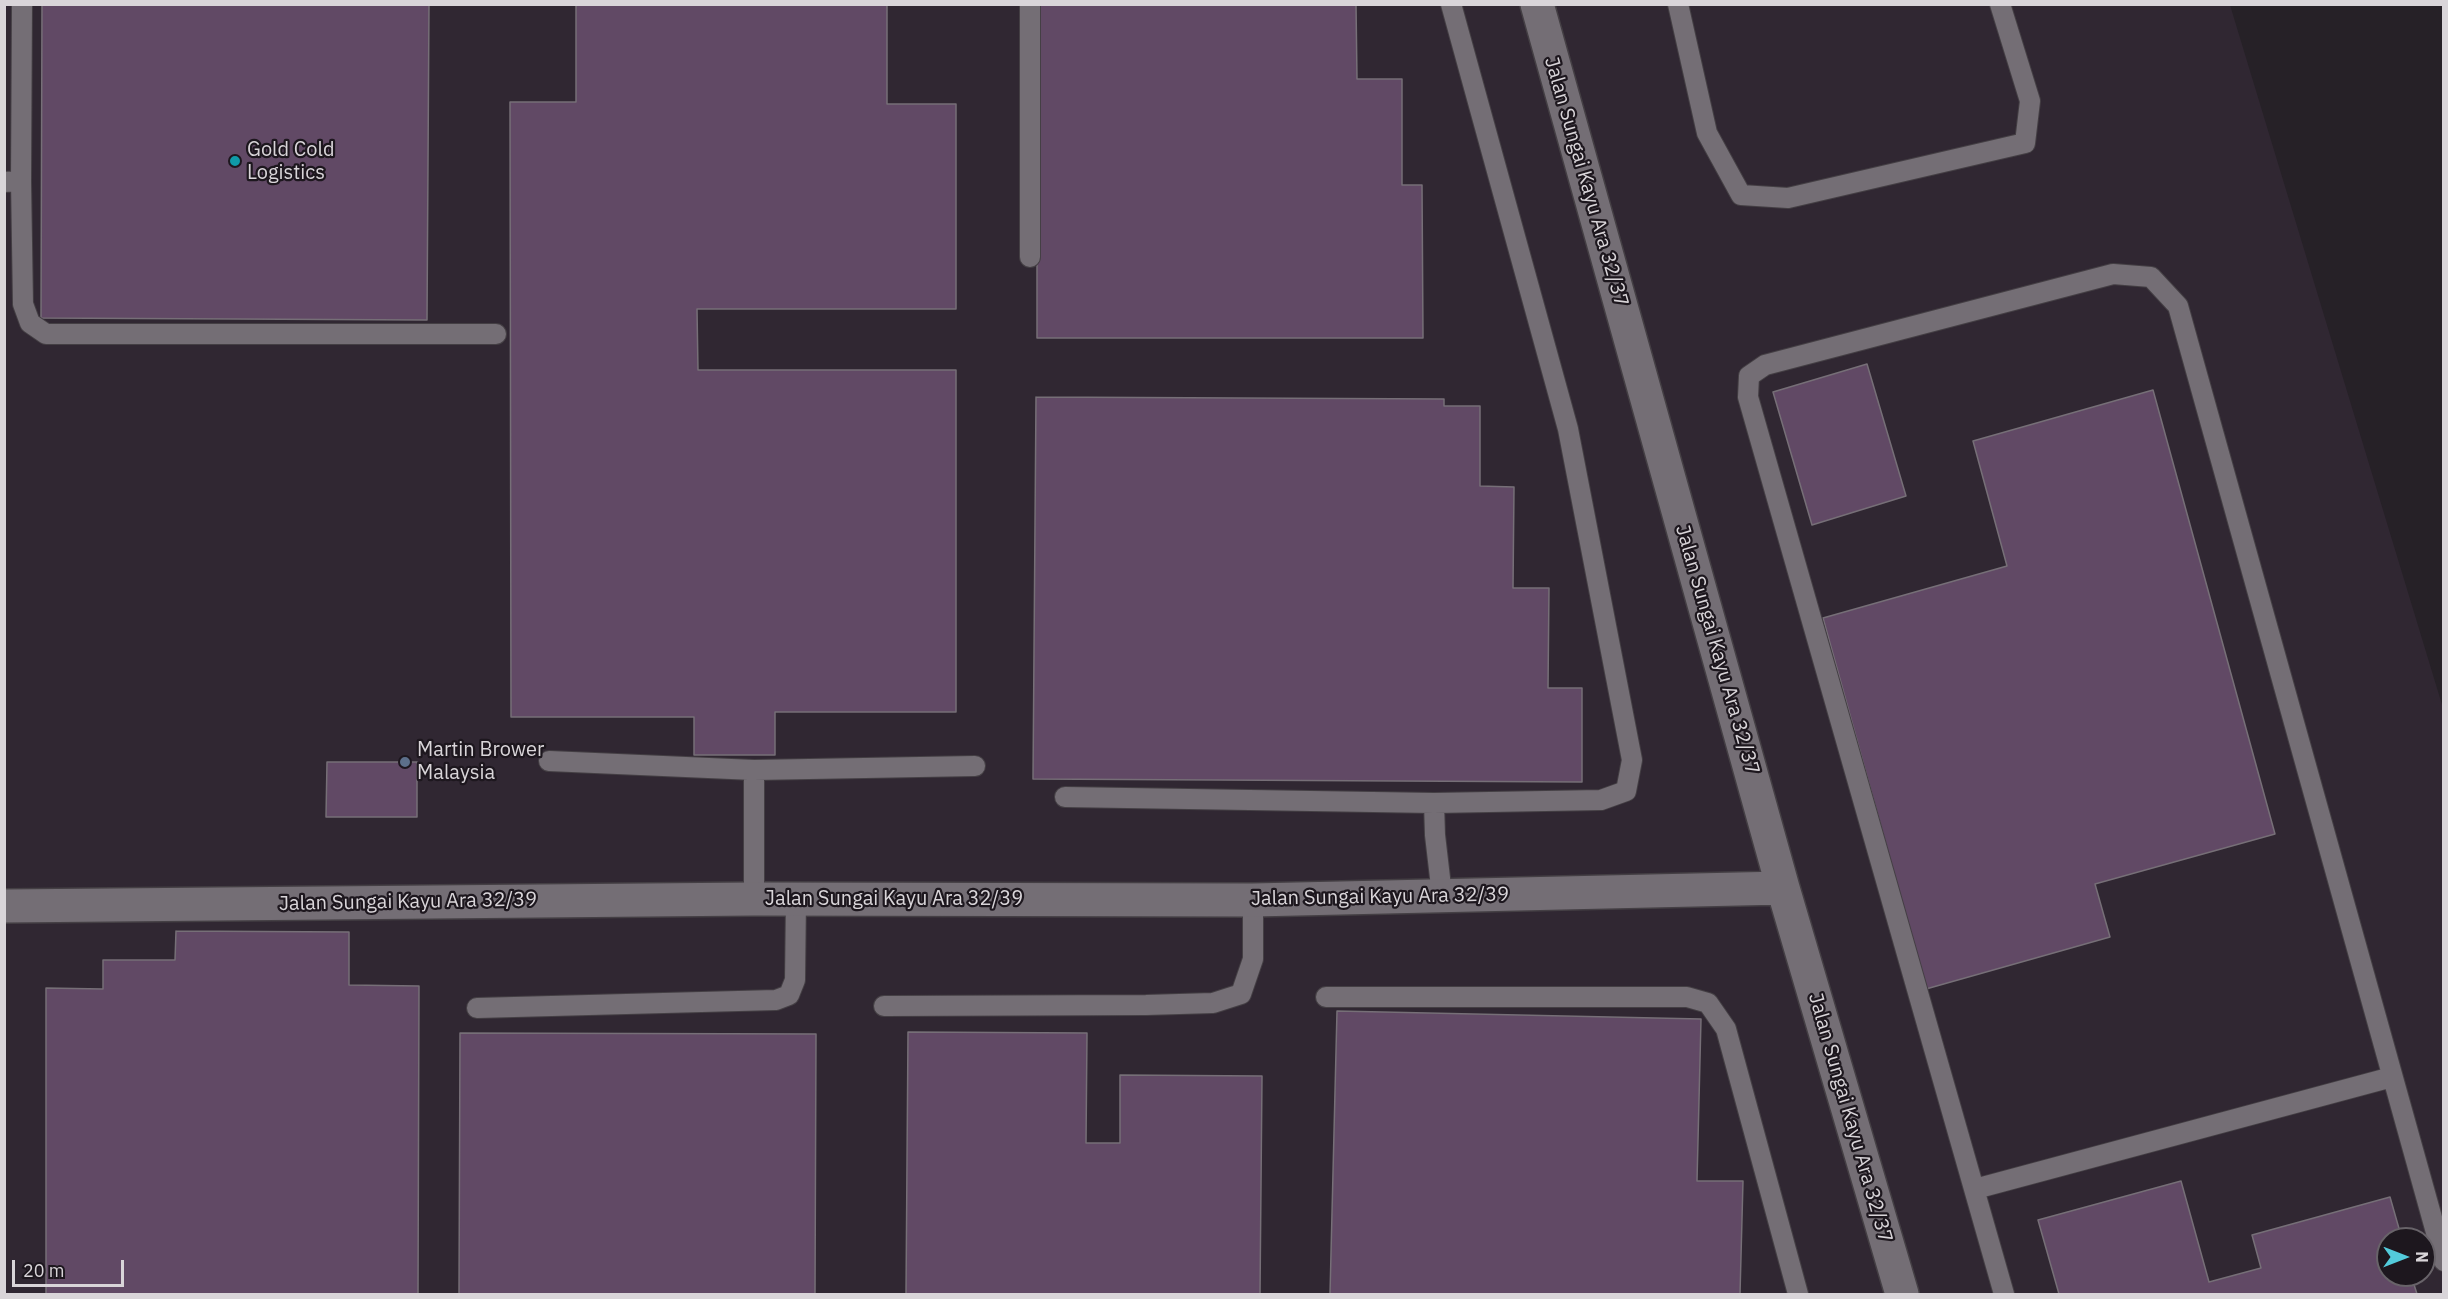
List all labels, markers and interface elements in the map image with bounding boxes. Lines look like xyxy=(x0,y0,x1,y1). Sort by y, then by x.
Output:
street label: Jalan Sungai Kayu Ara 32/37 xyxy=(1539,54,1633,310)
place label: Gold Cold Logistics xyxy=(247,138,335,185)
marker: Gold Cold Logistics xyxy=(228,154,242,168)
street label: Jalan Sungai Kayu Ara 32/37 xyxy=(1670,522,1764,778)
place label: Martin Brower Malaysia xyxy=(417,738,544,785)
marker: Martin Brower Malaysia xyxy=(398,755,412,769)
street label: Jalan Sungai Kayu Ara 32/39 xyxy=(1251,883,1509,911)
street label: Jalan Sungai Kayu Ara 32/39 xyxy=(765,887,1023,911)
street label: Jalan Sungai Kayu Ara 32/39 xyxy=(279,888,537,916)
street label: Jalan Sungai Kayu Ara 32/37 xyxy=(1803,990,1897,1246)
north arrow xyxy=(2376,1227,2436,1287)
scale bar xyxy=(15,1248,128,1286)
text: N xyxy=(2412,1251,2432,1263)
text: 20 m xyxy=(23,1259,65,1282)

